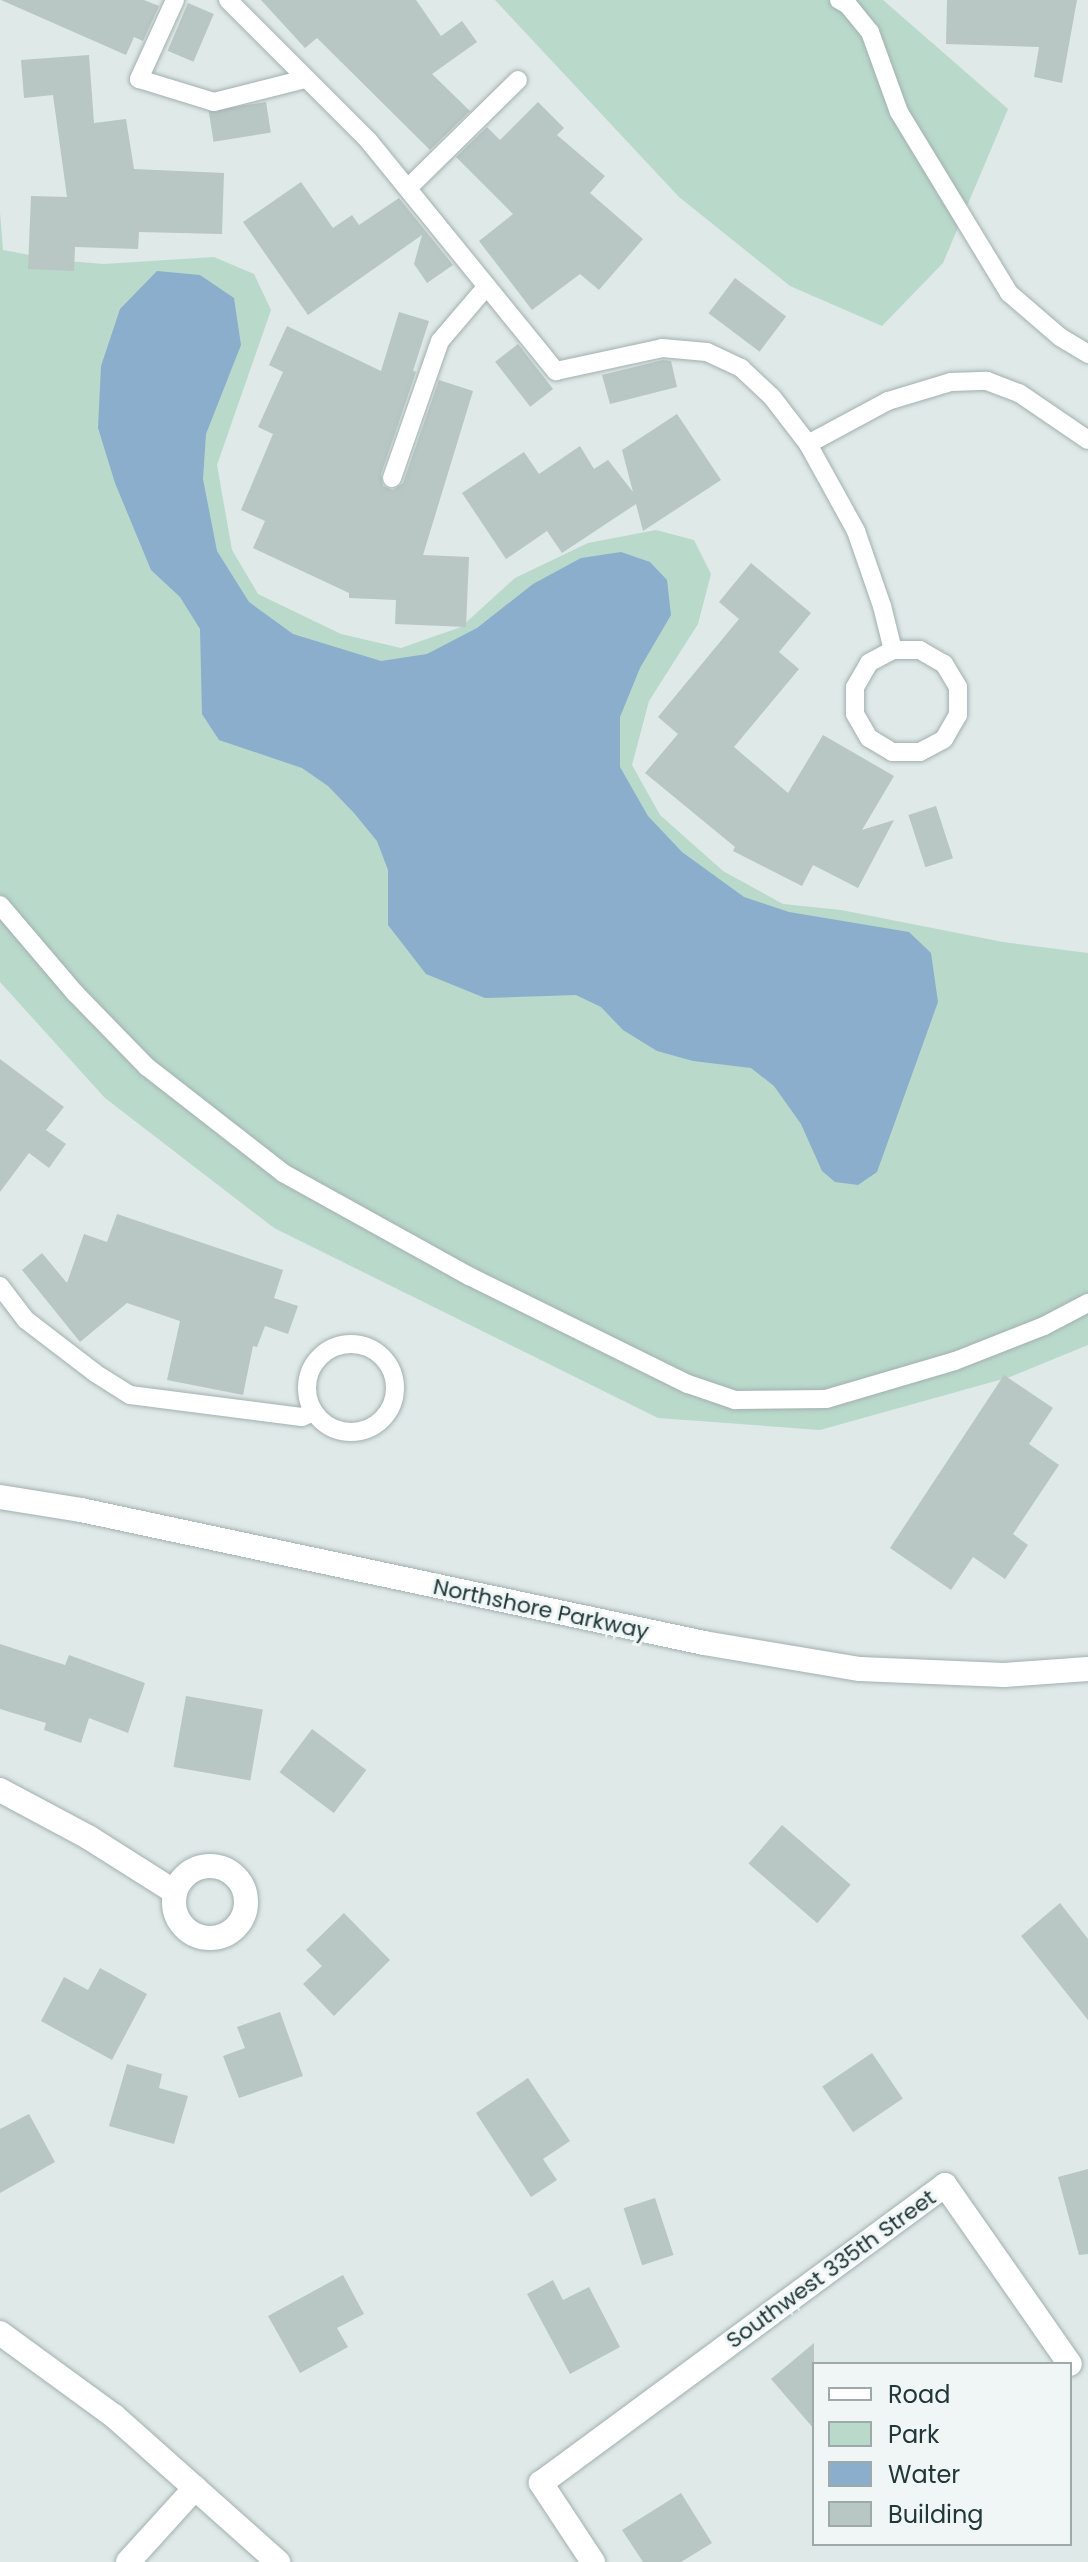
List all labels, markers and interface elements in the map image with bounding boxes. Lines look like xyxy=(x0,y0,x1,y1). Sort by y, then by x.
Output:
street label: Northshore Parkway xyxy=(431,1573,651,1645)
street label: Southwest 335th Street xyxy=(721,2184,941,2354)
legend xyxy=(812,2362,1072,2546)
text: Road xyxy=(888,2378,950,2411)
text: Park xyxy=(888,2418,939,2451)
text: Water xyxy=(888,2458,960,2491)
text: Building xyxy=(888,2498,984,2531)

